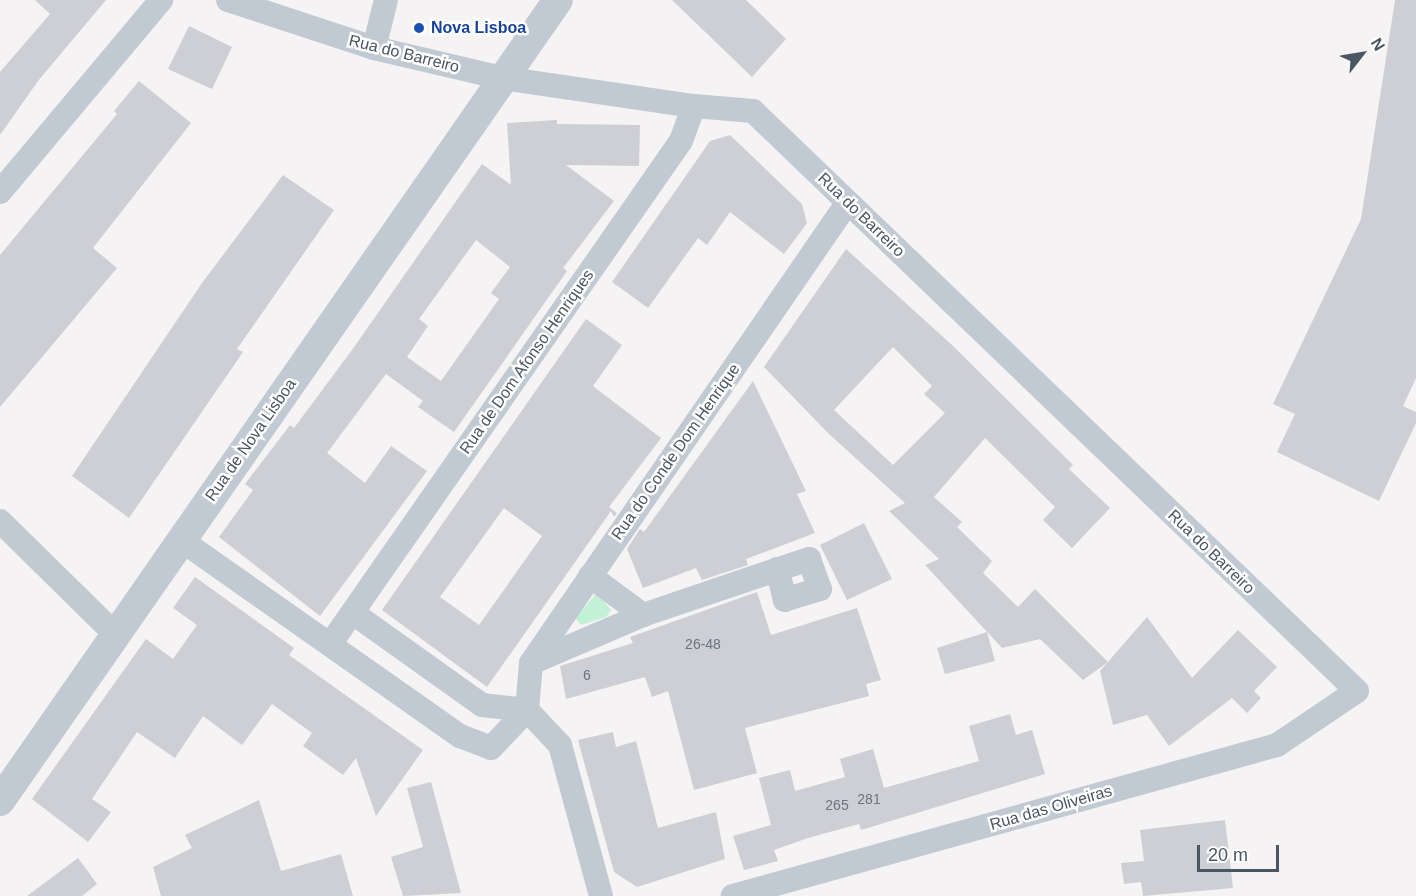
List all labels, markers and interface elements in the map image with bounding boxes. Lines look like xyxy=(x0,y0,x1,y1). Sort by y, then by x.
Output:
place label: Nova Lisboa xyxy=(431,18,526,38)
marker: Nova Lisboa xyxy=(412,21,426,35)
north arrow xyxy=(1332,24,1392,84)
street label: Rua do Barreiro xyxy=(347,31,461,77)
text: N xyxy=(1368,35,1388,54)
street label: Rua do Barreiro xyxy=(814,169,908,261)
street label: Rua de Dom Afonso Henriques xyxy=(456,266,598,458)
street label: Rua do Conde Dom Henrique xyxy=(608,360,744,544)
street label: Rua de Nova Lisboa xyxy=(202,375,300,505)
street label: Rua do Barreiro xyxy=(1164,506,1258,598)
house number: 26-48 xyxy=(685,636,721,652)
house number: 6 xyxy=(583,667,591,683)
street label: Rua das Oliveiras xyxy=(988,781,1114,835)
house number: 281 xyxy=(857,791,881,807)
house number: 265 xyxy=(825,797,849,813)
scale bar xyxy=(1200,833,1282,871)
text: 20 m xyxy=(1208,845,1248,865)

